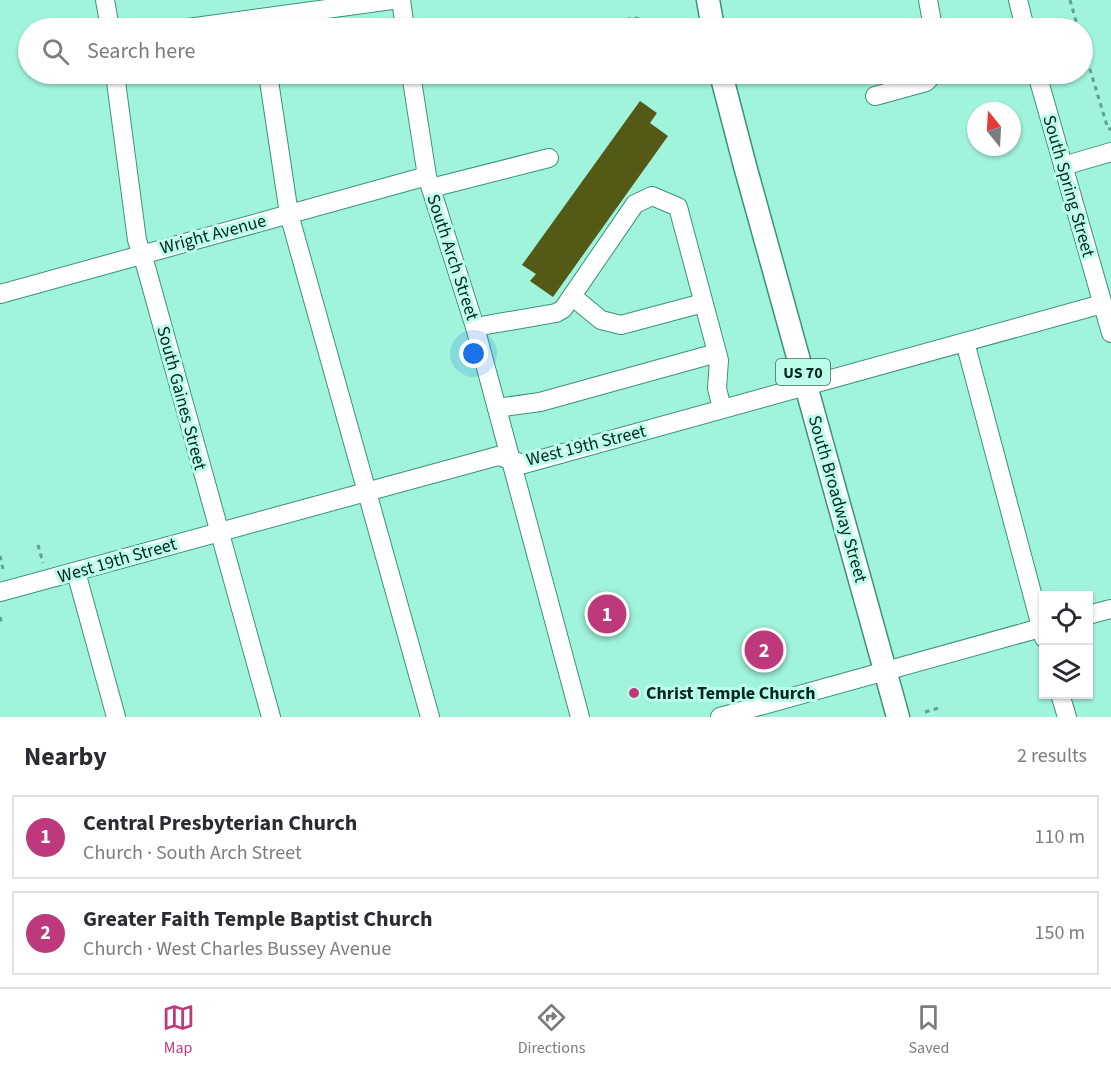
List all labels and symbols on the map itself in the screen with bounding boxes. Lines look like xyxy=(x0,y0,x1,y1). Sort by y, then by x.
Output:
north arrow xyxy=(967,102,1021,156)
street label: South Spring Street xyxy=(1036,112,1101,260)
street label: South Arch Street xyxy=(420,191,485,323)
street label: Wright Avenue xyxy=(157,208,269,261)
street label: South Gaines Street xyxy=(150,323,213,473)
your location xyxy=(459,339,488,368)
road number: US 70 xyxy=(776,359,830,385)
street label: South Broadway Street xyxy=(802,413,873,586)
street label: West 19th Street xyxy=(524,419,649,472)
street label: West 19th Street xyxy=(55,532,179,589)
pin: 1 xyxy=(588,592,626,636)
pin: 2 xyxy=(744,628,783,672)
place label: Christ Temple Church xyxy=(646,681,815,706)
marker: Christ Temple Church xyxy=(627,686,641,700)

